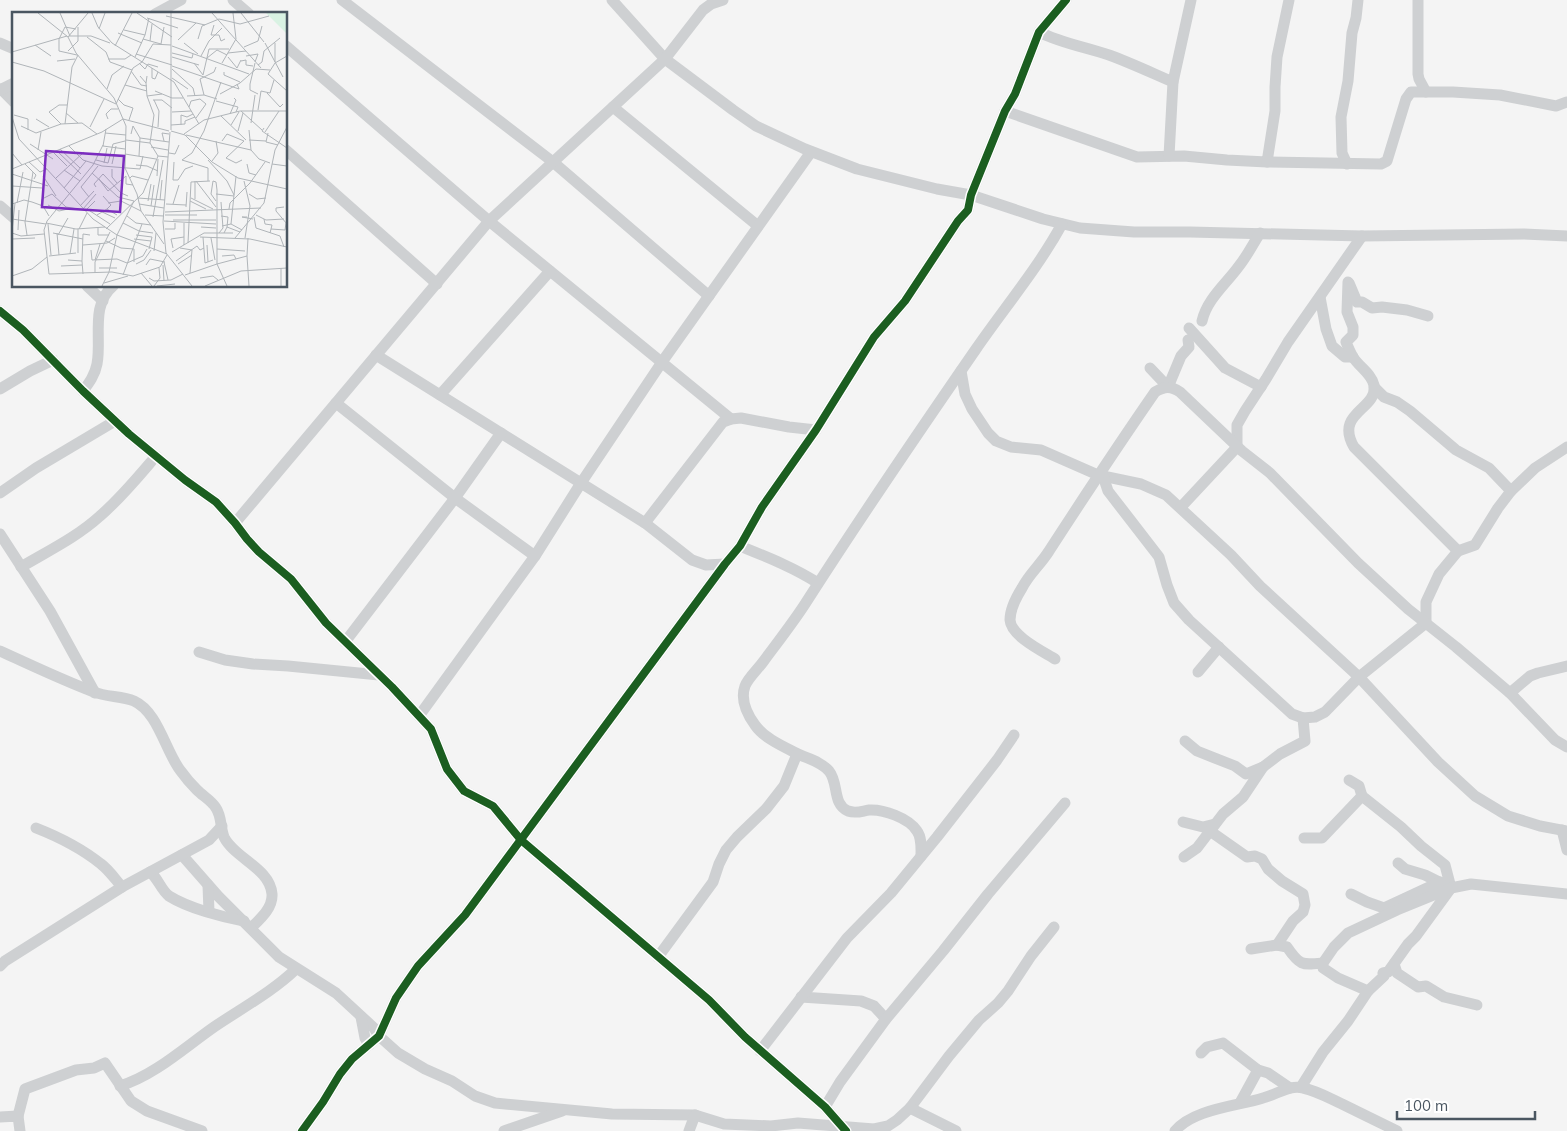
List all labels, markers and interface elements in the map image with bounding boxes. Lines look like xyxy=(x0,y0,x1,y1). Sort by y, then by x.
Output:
inset map xyxy=(12,12,288,288)
scale bar xyxy=(1397,1088,1534,1120)
text: 100 m xyxy=(1404,1096,1448,1115)

